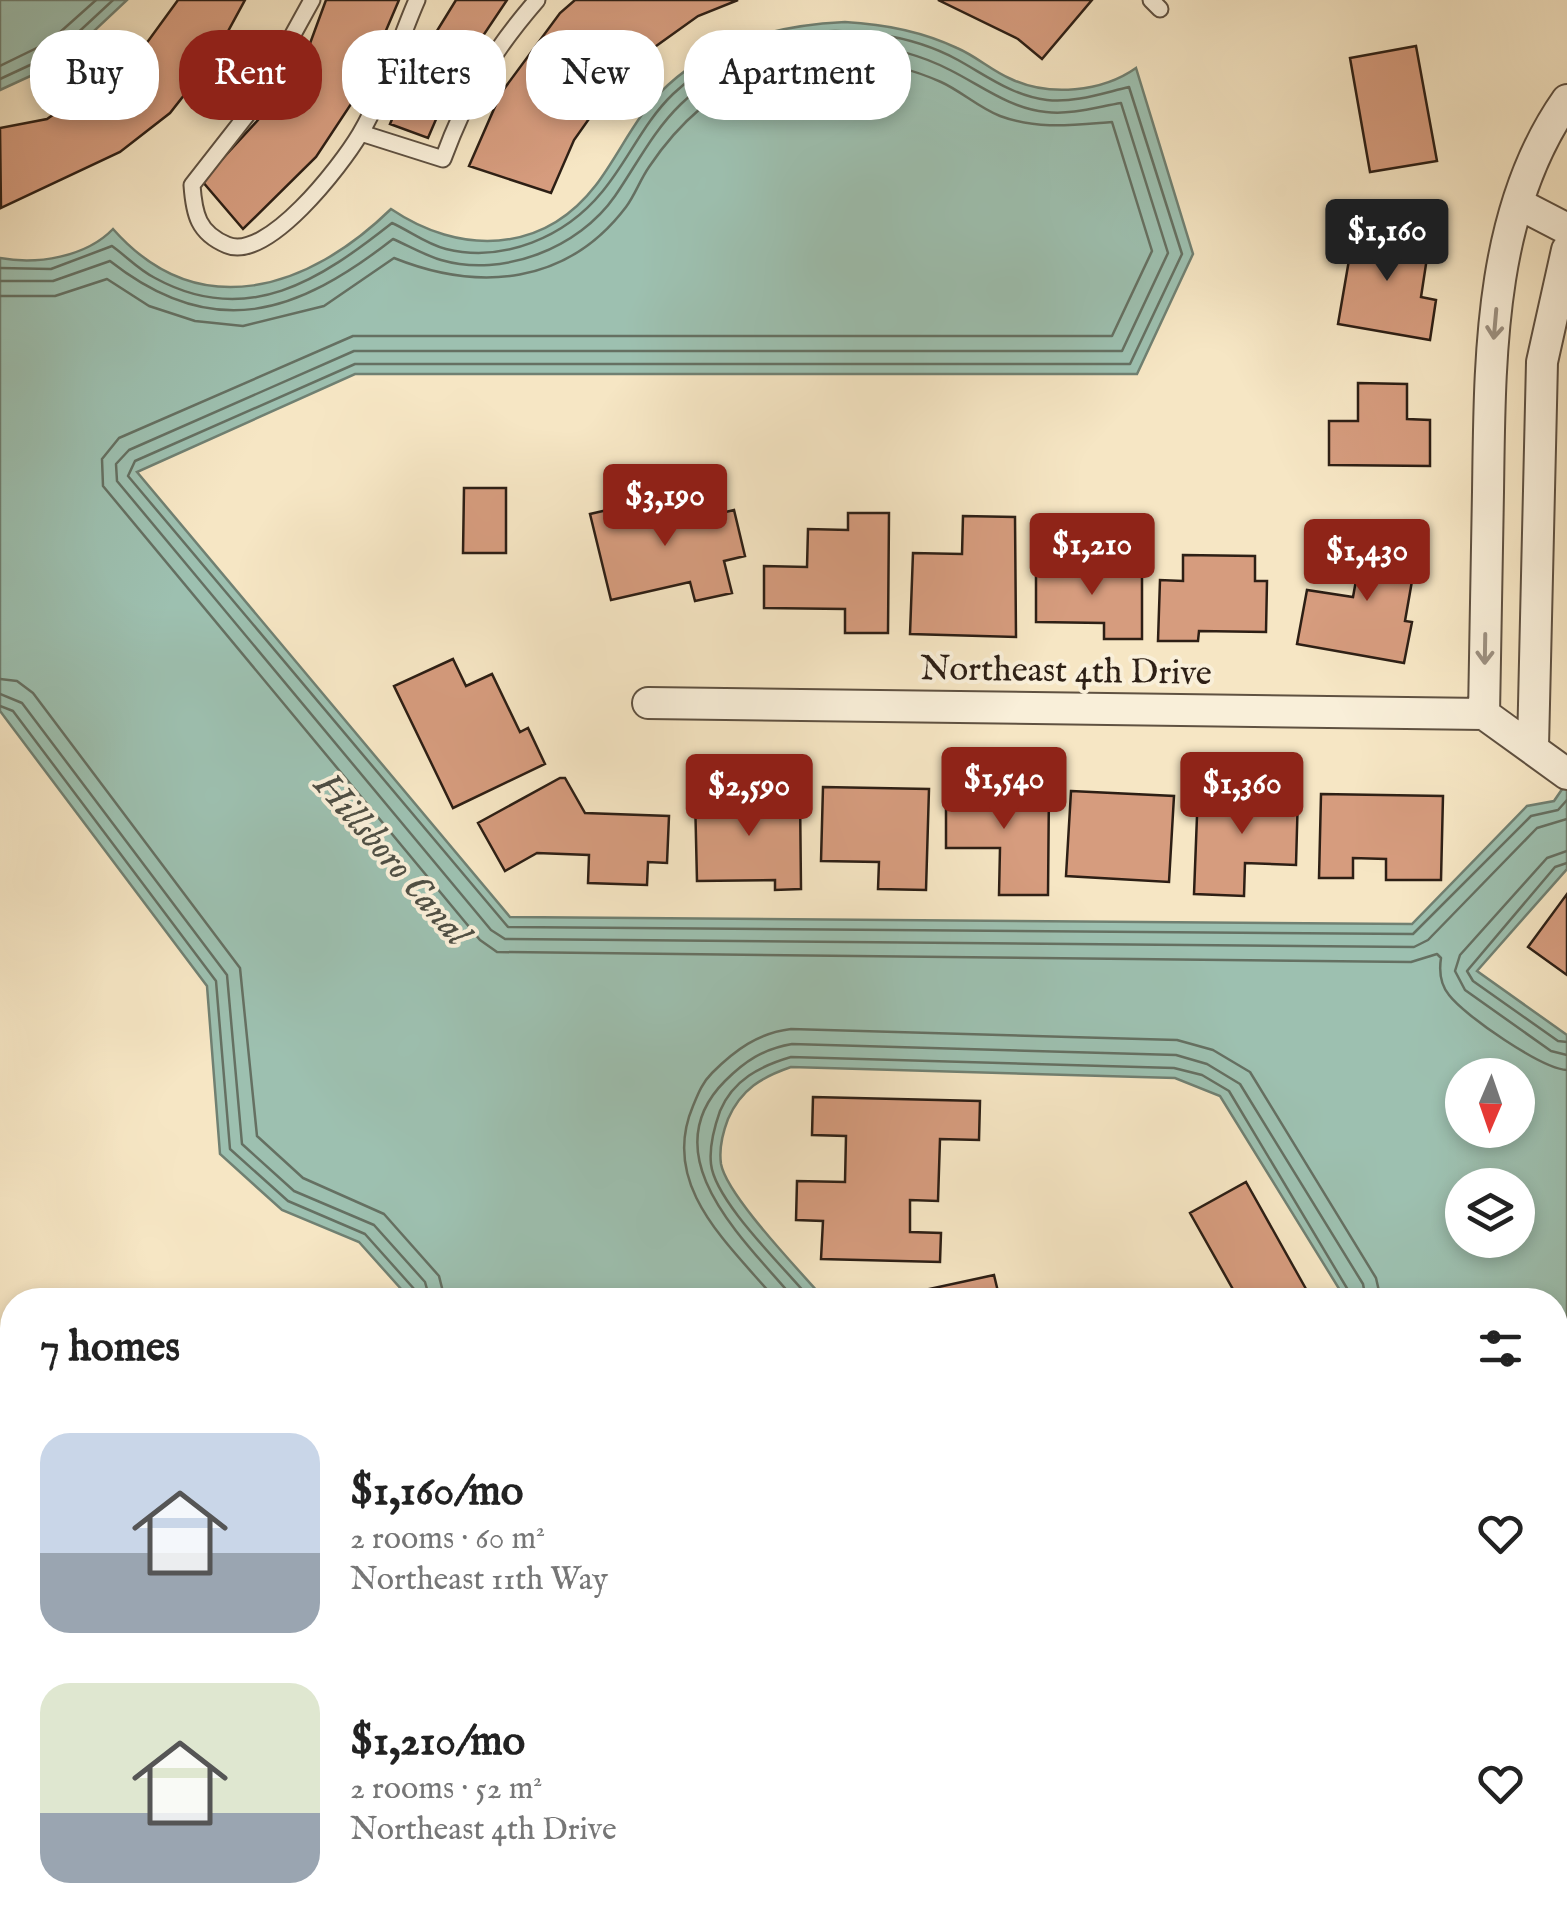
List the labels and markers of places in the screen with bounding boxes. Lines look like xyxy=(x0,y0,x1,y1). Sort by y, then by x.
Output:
pin: $1,160 xyxy=(1306,199,1468,284)
pin: $3,190 xyxy=(584,464,746,549)
pin: $1,210 xyxy=(1011,513,1173,598)
pin: $1,430 xyxy=(1286,519,1448,604)
pin: $1,540 xyxy=(923,747,1085,832)
pin: $1,360 xyxy=(1161,752,1323,837)
pin: $2,590 xyxy=(668,754,830,839)

